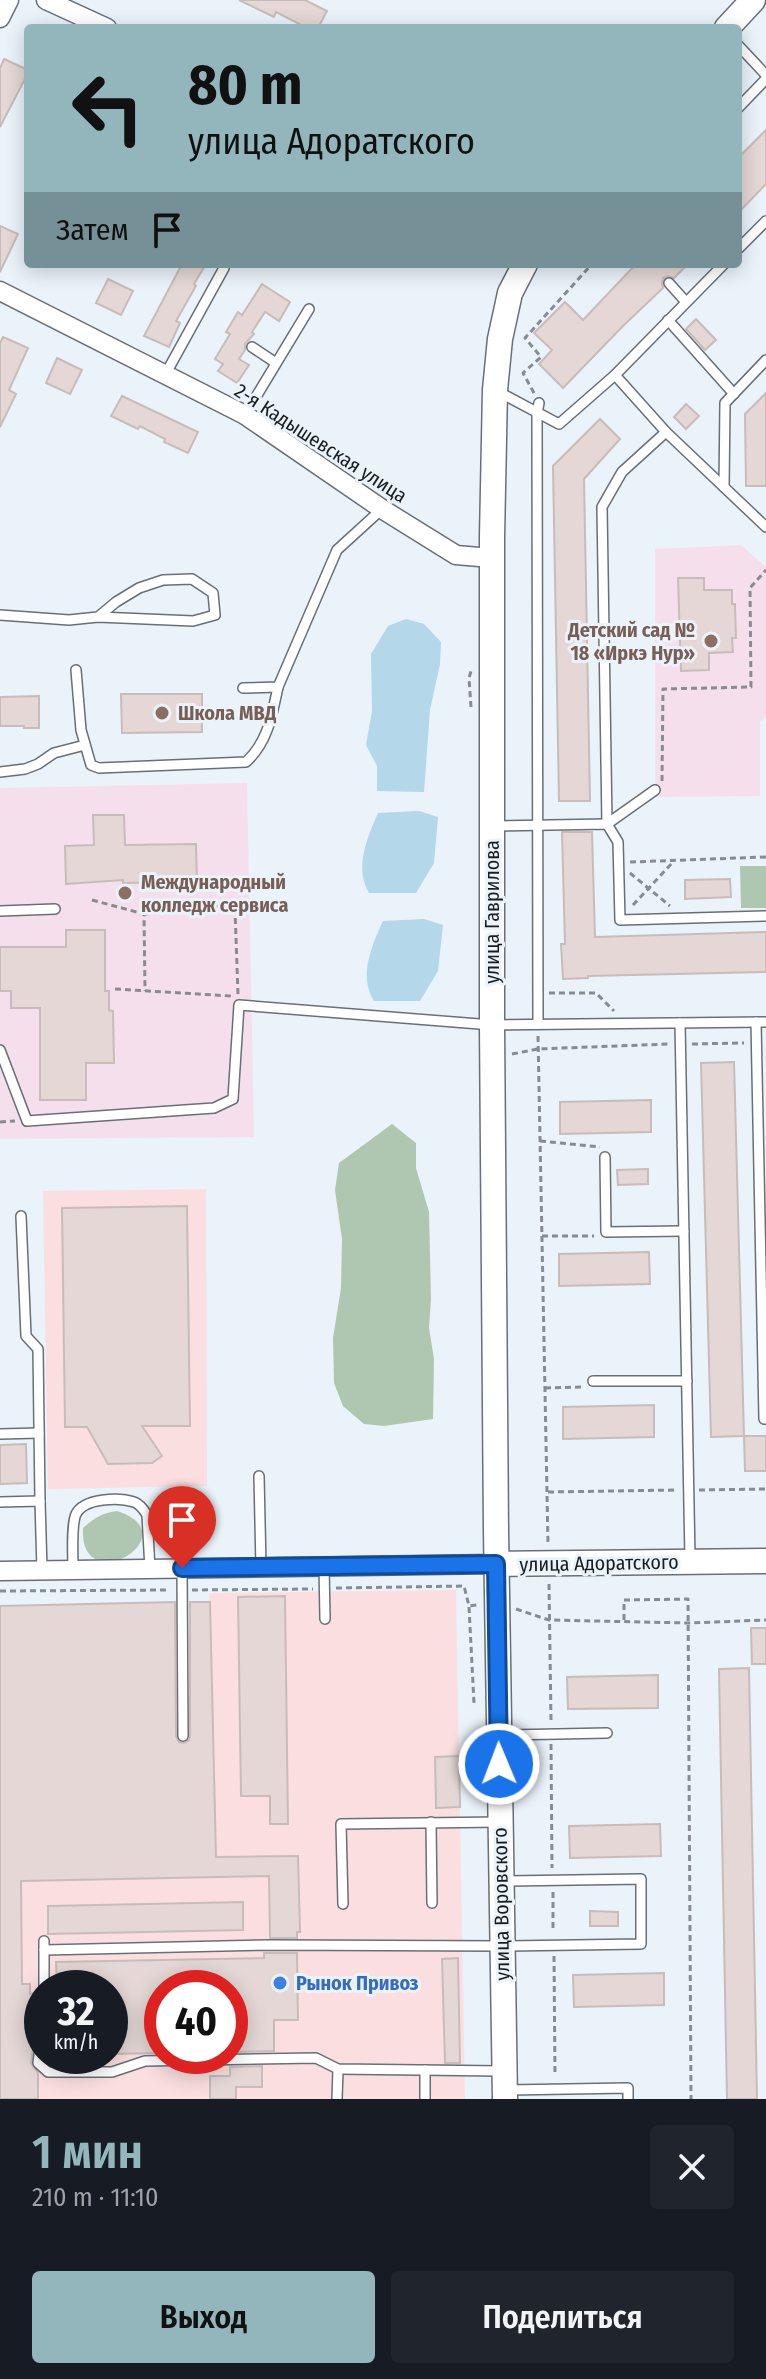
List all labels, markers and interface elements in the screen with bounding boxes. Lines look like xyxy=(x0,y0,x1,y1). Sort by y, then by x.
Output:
text: 80 m xyxy=(188,52,303,119)
icon: left xyxy=(56,56,160,160)
text: улица Адоратского xyxy=(188,120,475,164)
icon: arrive xyxy=(145,208,189,252)
text: Затем xyxy=(56,212,129,248)
street label: 2-я Кадышевская улица xyxy=(230,378,412,508)
place label: Детский сад № 18 «Иркэ Нур» xyxy=(567,618,695,665)
marker: Детский сад № 18 «Иркэ Нур» xyxy=(702,632,720,650)
place label: Школа МВД xyxy=(178,701,277,725)
marker: Школа МВД xyxy=(153,704,171,722)
street label: улица Гаврилова xyxy=(480,840,504,984)
place label: Международный колледж сервиса xyxy=(141,870,288,917)
marker: Международный колледж сервиса xyxy=(116,884,134,902)
pin xyxy=(148,1486,216,1568)
icon: arrive xyxy=(160,1498,204,1542)
street label: улица Адоратского xyxy=(519,1550,679,1576)
position arrow xyxy=(457,1722,541,1806)
street label: улица Воровского xyxy=(488,1827,514,1981)
speed limit sign: 40 xyxy=(144,1970,248,2074)
place label: Рынок Привоз xyxy=(296,1971,419,1995)
marker: Рынок Привоз xyxy=(271,1974,289,1992)
text: 32 xyxy=(57,1988,95,2036)
text: km/h xyxy=(54,2030,98,2054)
text: 1 мин xyxy=(32,2123,143,2181)
button: close xyxy=(650,2125,734,2209)
text: 210 m · 11:10 xyxy=(32,2182,158,2213)
button: Выход xyxy=(32,2271,375,2363)
button: Поделиться xyxy=(391,2271,734,2363)

